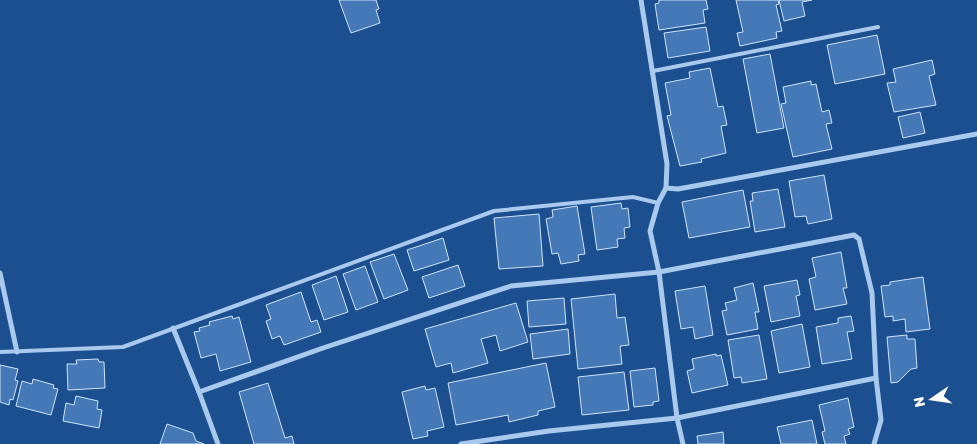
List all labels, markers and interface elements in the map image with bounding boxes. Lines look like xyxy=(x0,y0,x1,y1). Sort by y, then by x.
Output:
north arrow xyxy=(907,374,957,424)
text: N xyxy=(910,395,929,409)

